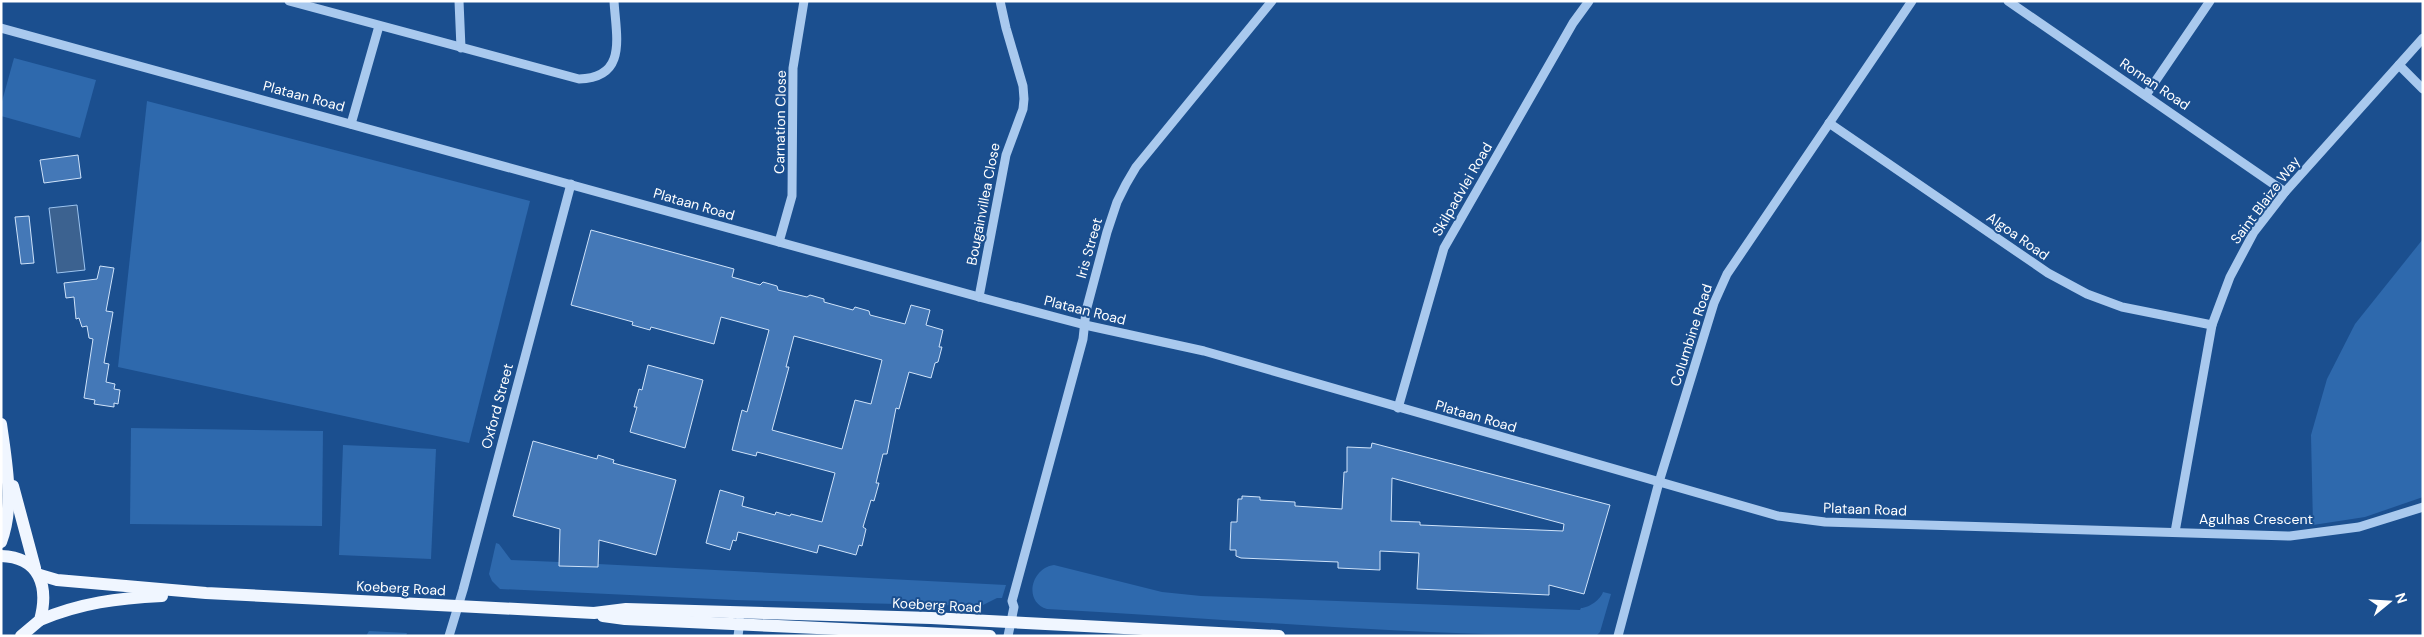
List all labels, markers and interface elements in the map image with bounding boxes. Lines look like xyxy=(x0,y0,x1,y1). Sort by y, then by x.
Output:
street label: Roman Road xyxy=(2117,54,2193,114)
street label: Carnation Close xyxy=(770,70,790,174)
street label: Plataan Road xyxy=(261,76,347,116)
street label: Skilpadvlei Road xyxy=(1428,139,1496,239)
street label: Bougainvillea Close xyxy=(962,141,1004,267)
street label: Saint Blaize Way xyxy=(2226,152,2304,247)
street label: Plataan Road xyxy=(651,184,737,224)
street label: Algoa Road xyxy=(1983,208,2053,264)
street label: Iris Street xyxy=(1072,216,1106,280)
street label: Columbine Road xyxy=(1666,282,1716,388)
street label: Plataan Road xyxy=(1042,291,1128,329)
street label: Oxford Street xyxy=(477,361,517,451)
street label: Plataan Road xyxy=(1433,396,1519,436)
street label: Plataan Road xyxy=(1823,499,1907,519)
street label: Agulhas Crescent xyxy=(2199,510,2313,528)
street label: Koeberg Road xyxy=(356,577,446,599)
north arrow xyxy=(2364,577,2414,627)
text: N xyxy=(2391,590,2412,606)
street label: Koeberg Road xyxy=(892,594,982,616)

